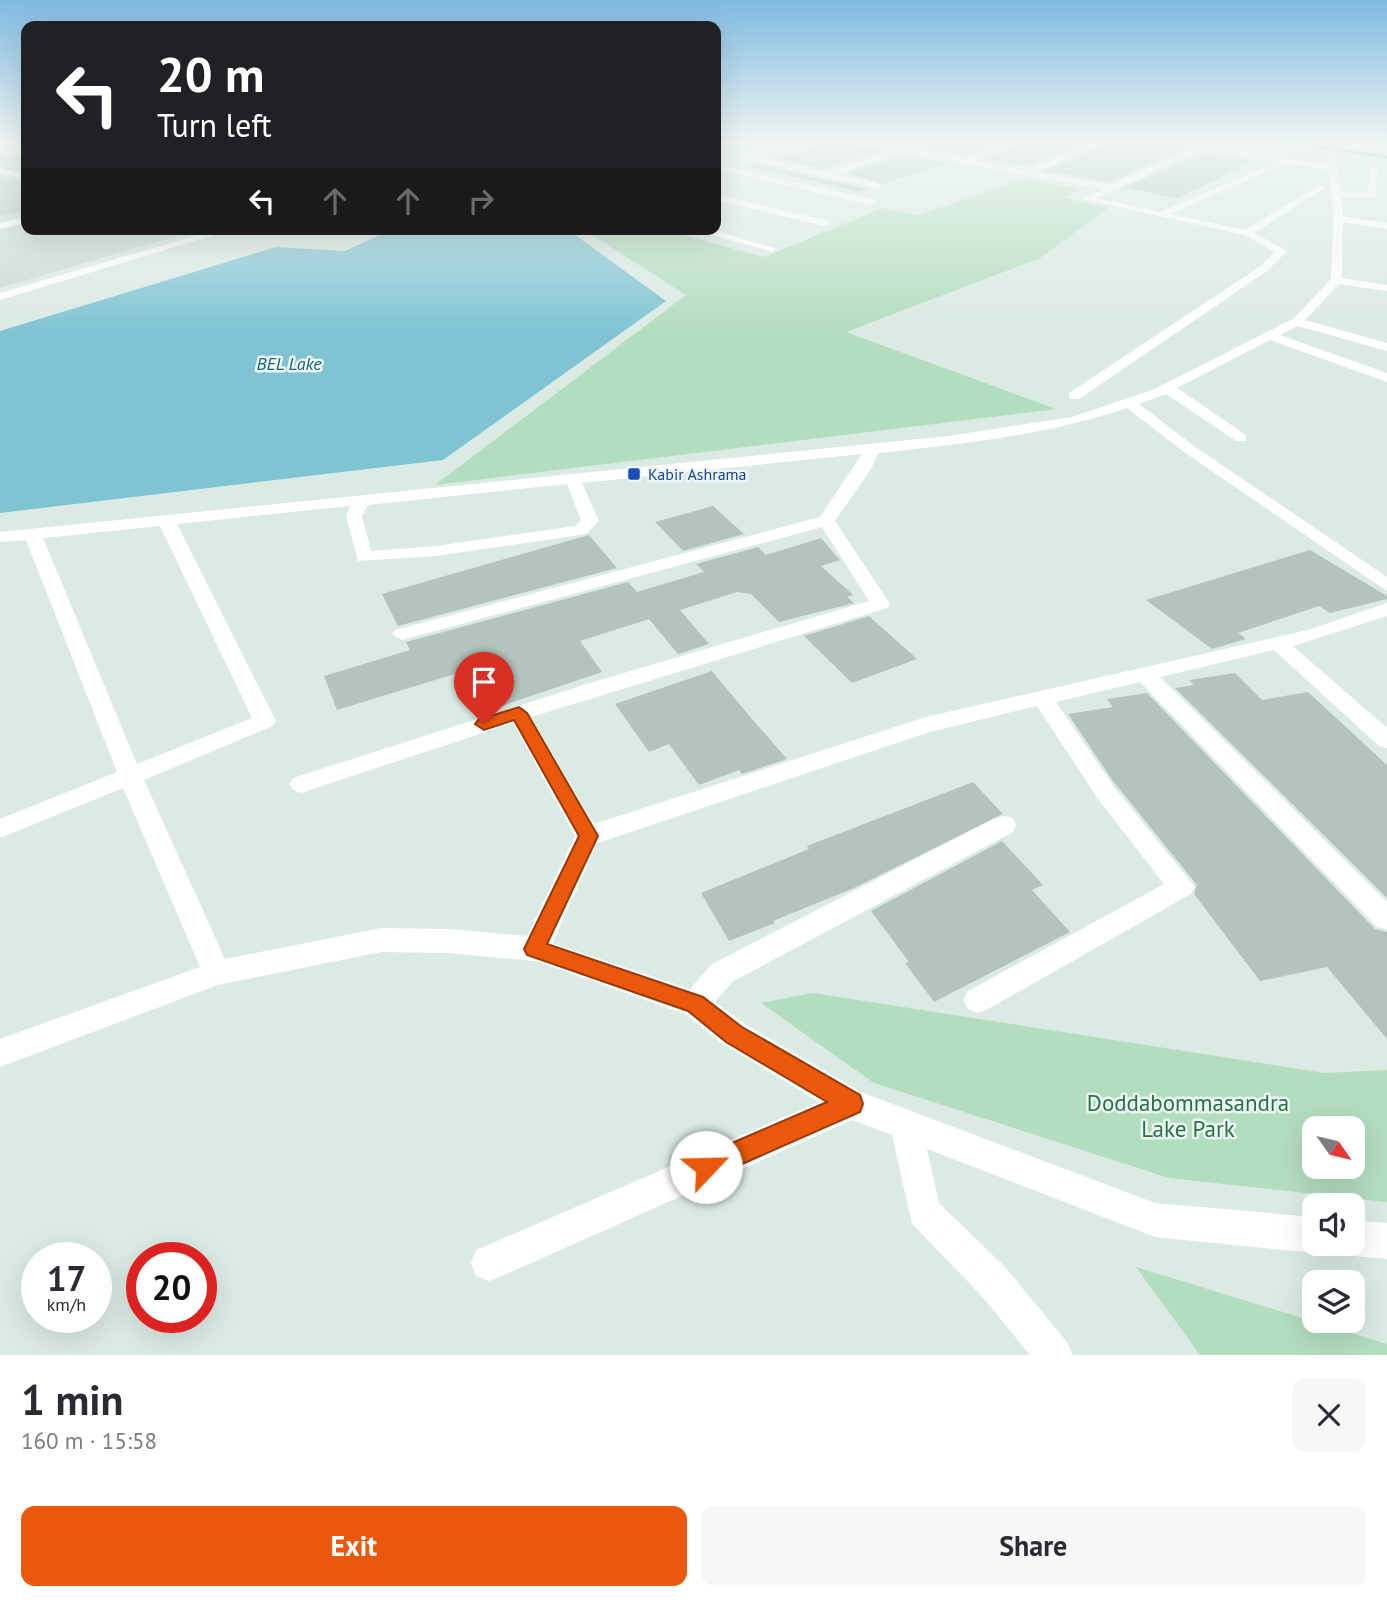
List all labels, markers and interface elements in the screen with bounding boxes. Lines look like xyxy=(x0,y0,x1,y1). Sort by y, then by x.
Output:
text: 20 m xyxy=(157,42,264,106)
icon: left xyxy=(42,49,133,140)
text: Turn left xyxy=(157,104,272,146)
icon: left xyxy=(243,182,281,220)
icon: ahead xyxy=(316,182,354,220)
icon: ahead xyxy=(389,182,427,220)
icon: right xyxy=(462,182,500,220)
water label: BEL Lake xyxy=(256,352,322,375)
place label: Kabir Ashrama xyxy=(648,464,747,484)
marker: Kabir Ashrama xyxy=(626,466,642,482)
pin xyxy=(454,652,514,724)
icon: arrive xyxy=(465,663,503,701)
park label: Doddabommasandra Lake Park xyxy=(1087,1088,1289,1143)
north arrow xyxy=(1302,1116,1365,1180)
map controls xyxy=(1302,1116,1365,1333)
position arrow xyxy=(669,1130,743,1204)
button: sound xyxy=(1302,1193,1365,1256)
speed limit sign: 20 xyxy=(126,1242,217,1333)
text: 17 xyxy=(47,1255,86,1301)
button: layers xyxy=(1302,1270,1365,1333)
text: km/h xyxy=(47,1293,86,1316)
text: 1 min xyxy=(21,1372,123,1427)
button: close xyxy=(1292,1378,1366,1452)
text: 160 m · 15:58 xyxy=(21,1426,157,1455)
button: Exit xyxy=(21,1506,687,1586)
button: Share xyxy=(701,1506,1366,1586)

